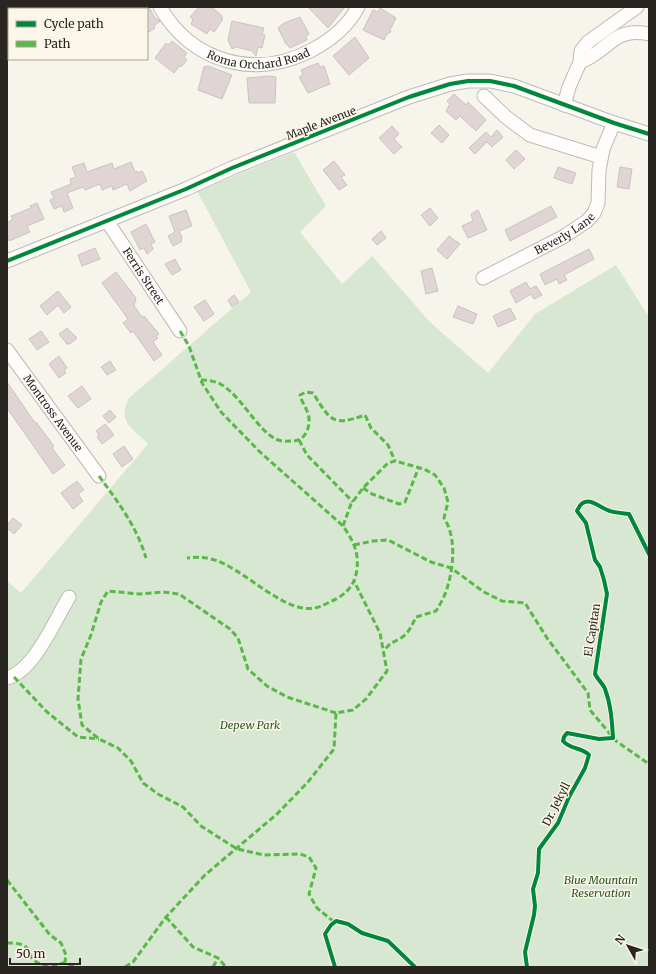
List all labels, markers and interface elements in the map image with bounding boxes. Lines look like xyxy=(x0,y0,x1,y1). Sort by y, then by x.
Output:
legend xyxy=(8,8,148,60)
text: Cycle path xyxy=(44,16,104,31)
text: Path xyxy=(44,36,70,51)
street label: Roma Orchard Road xyxy=(205,45,312,72)
street label: Maple Avenue xyxy=(284,103,358,143)
street label: Beverly Lane xyxy=(532,210,598,257)
street label: Ferris Street xyxy=(120,245,168,308)
street label: Montross Avenue xyxy=(20,372,86,454)
street label: El Capitan xyxy=(581,602,603,658)
park label: Depew Park xyxy=(219,718,280,732)
street label: Dr. Jekyll xyxy=(539,779,573,828)
park label: Blue Mountain Reservation xyxy=(564,873,638,900)
north arrow xyxy=(608,926,648,966)
text: N xyxy=(612,932,629,947)
scale bar xyxy=(10,940,80,966)
text: 50 m xyxy=(16,946,45,961)

